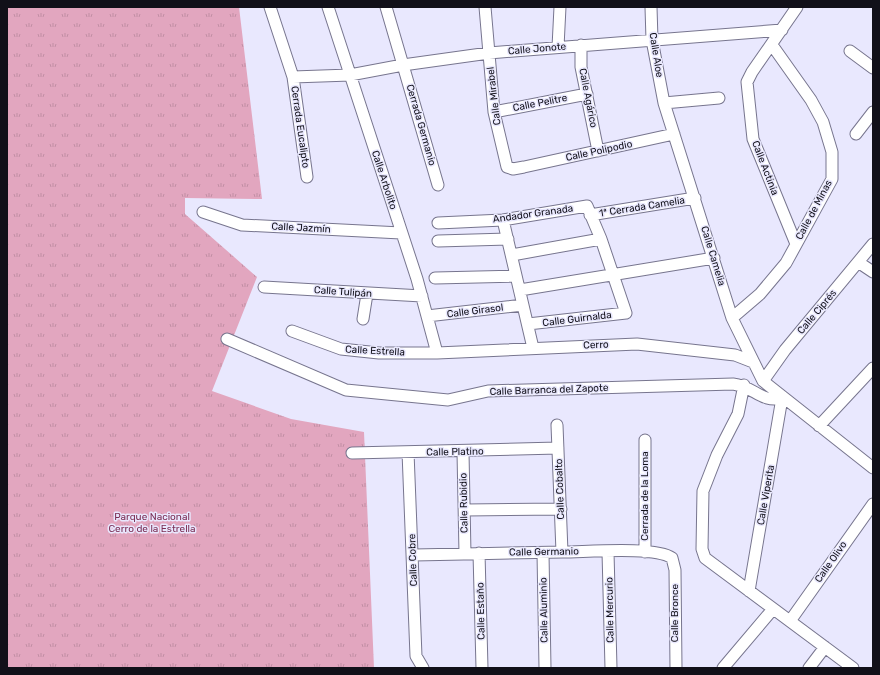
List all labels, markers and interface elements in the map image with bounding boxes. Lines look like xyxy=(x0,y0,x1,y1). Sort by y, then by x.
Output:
street label: Calle Aloe xyxy=(647,32,666,79)
street label: Calle Jonote xyxy=(507,40,567,58)
street label: Calle Mirabel xyxy=(484,66,504,126)
street label: Calle Agárico xyxy=(576,67,600,129)
street label: Cerrada Germanio xyxy=(404,83,438,167)
street label: Cerrada Eucalipto xyxy=(288,85,312,169)
street label: Calle Pelitre xyxy=(512,92,569,114)
street label: Calle Polipodio xyxy=(565,138,634,164)
street label: Calle Actinia xyxy=(749,139,781,197)
street label: Calle Arbolito xyxy=(369,149,399,211)
street label: Calle de Minas xyxy=(793,178,835,242)
street label: 1ª Cerrada Camelia xyxy=(598,194,686,220)
street label: Andador Granada xyxy=(492,202,574,226)
street label: Calle Jazmín xyxy=(271,220,331,236)
street label: Calle Camelia xyxy=(698,225,728,287)
street label: Calle Tulipán xyxy=(314,284,372,300)
street label: Calle Ciprés xyxy=(795,287,839,337)
street label: Calle Girasol xyxy=(446,302,504,320)
street label: Calle Guirnalda xyxy=(542,309,612,329)
street label: Cerro xyxy=(583,339,609,351)
street label: Calle Estrella xyxy=(345,343,405,359)
street label: Calle Barranca del Zapote xyxy=(489,382,609,398)
street label: Calle Platino xyxy=(426,445,484,459)
street label: Cerrada de la Loma xyxy=(639,451,651,541)
street label: Calle Cobalto xyxy=(553,458,567,520)
street label: Calle Viperita xyxy=(755,464,777,526)
street label: Calle Rubidio xyxy=(457,473,471,533)
park label: Parque Nacional Cerro de la Estrella xyxy=(108,511,196,535)
street label: Calle Cobre xyxy=(406,533,420,587)
street label: Calle Olivo xyxy=(812,539,850,585)
street label: Calle Germanio xyxy=(509,545,579,559)
street label: Calle Aluminio xyxy=(537,577,551,643)
street label: Calle Mercurio xyxy=(603,577,617,643)
street label: Calle Estaño xyxy=(474,582,488,640)
street label: Calle Bronce xyxy=(669,583,681,642)

